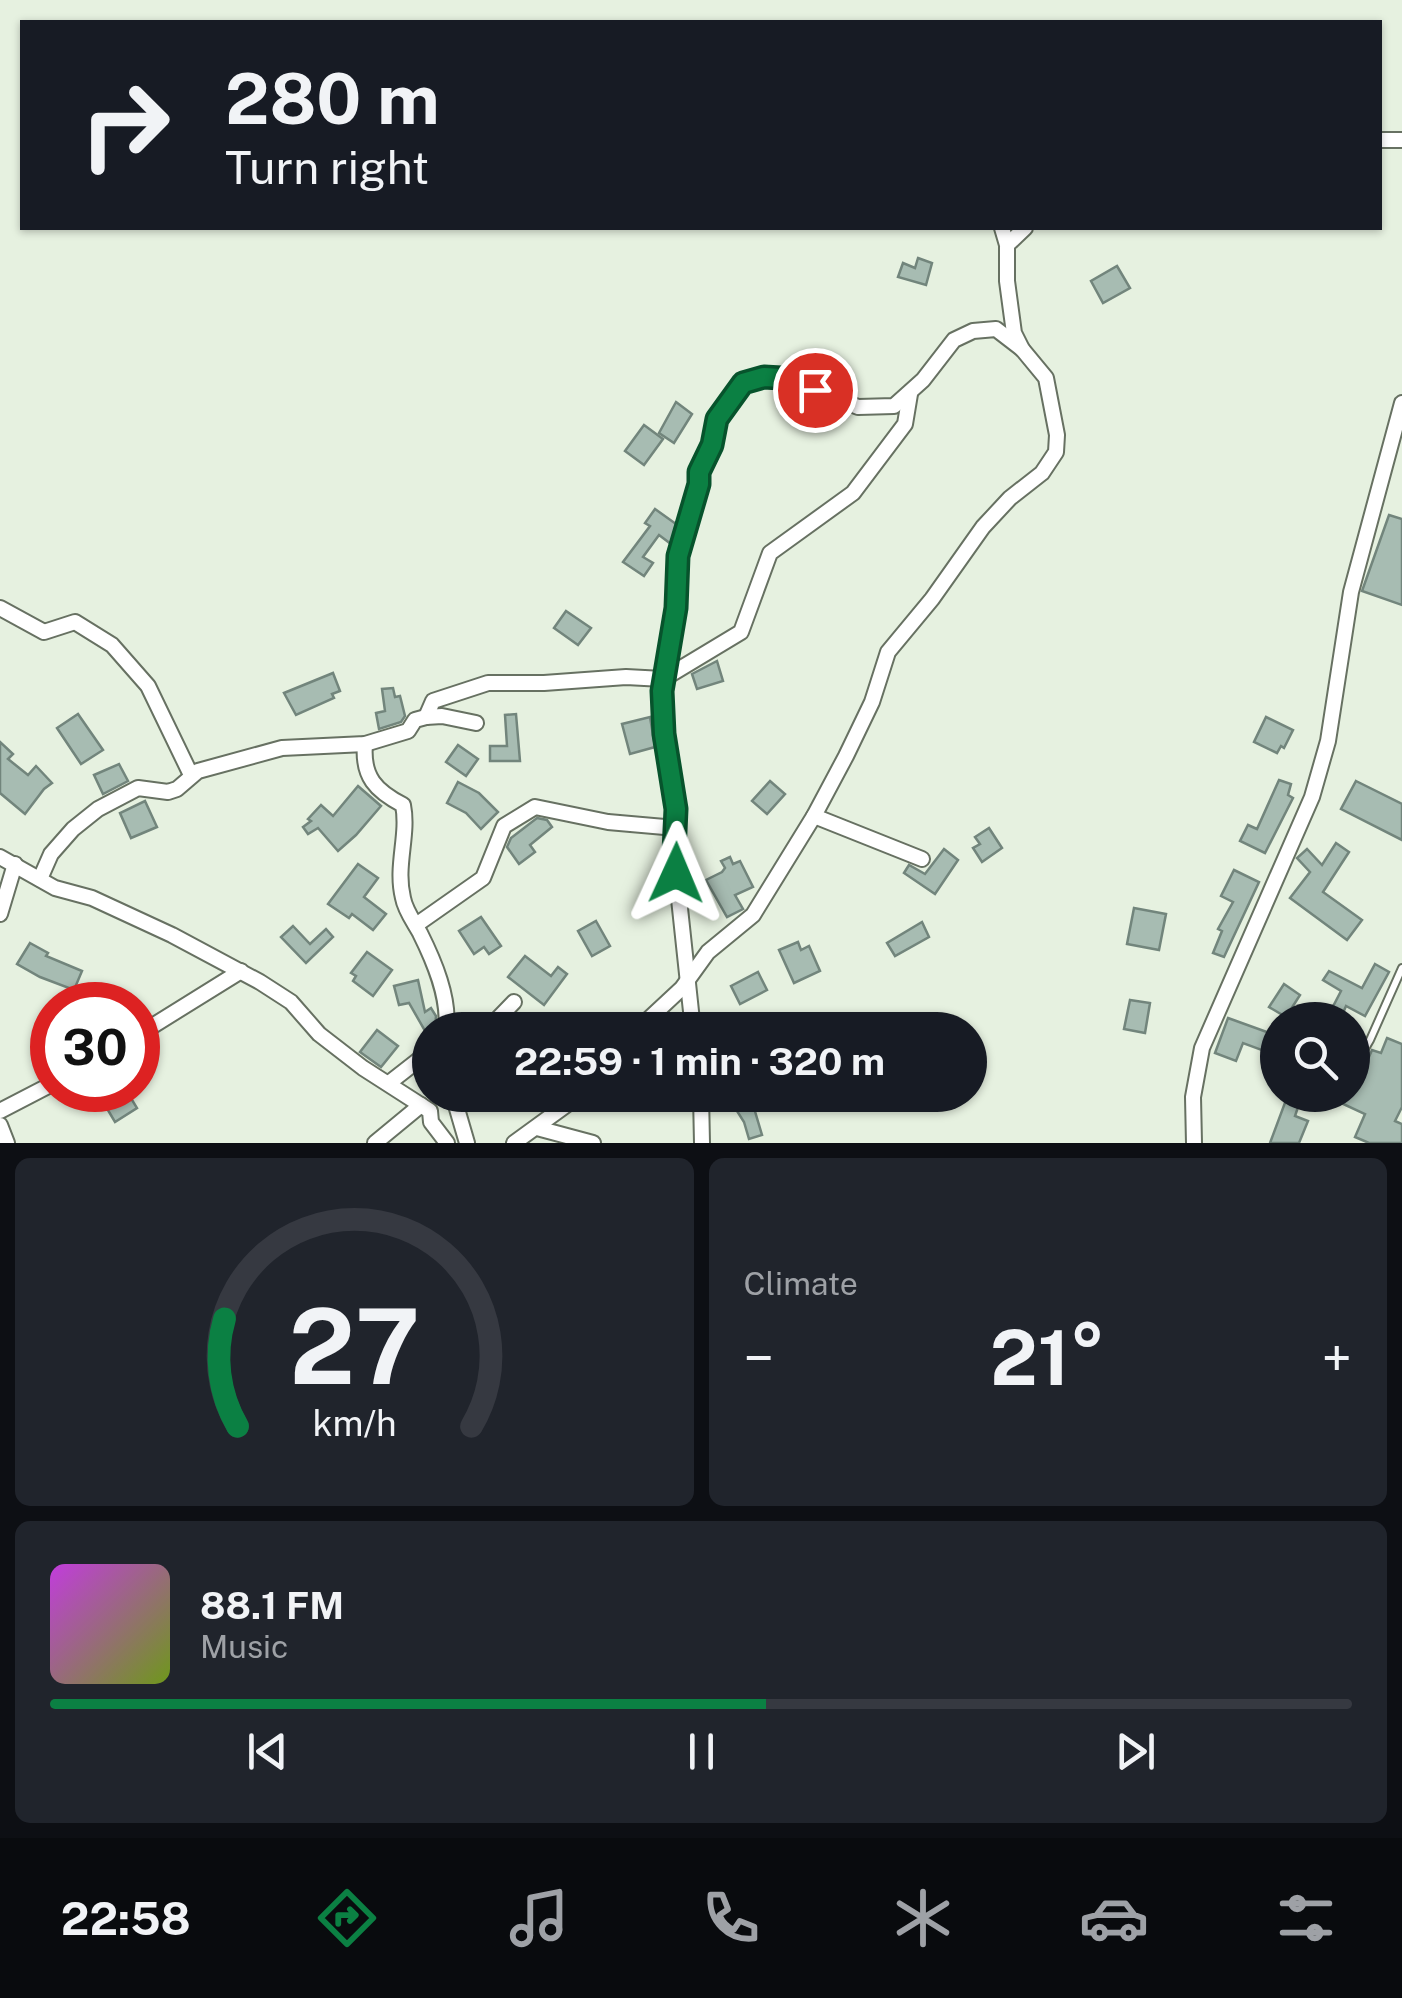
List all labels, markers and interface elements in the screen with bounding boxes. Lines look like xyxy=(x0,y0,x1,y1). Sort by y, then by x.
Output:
text: 280 m xyxy=(225,57,440,140)
icon: right xyxy=(60,60,190,190)
text: Turn right xyxy=(225,141,429,194)
pin xyxy=(773,348,858,433)
icon: arrive xyxy=(788,363,843,418)
position arrow xyxy=(624,821,728,925)
speed limit sign: 30 xyxy=(30,982,160,1112)
map controls xyxy=(1260,1002,1370,1112)
button: search xyxy=(1260,1002,1370,1112)
text: 22:59 · 1 min · 320 m xyxy=(514,1039,885,1084)
text: Climate xyxy=(744,1265,858,1302)
text: 27 xyxy=(289,1285,420,1407)
text: 21° xyxy=(990,1314,1105,1402)
text: − xyxy=(744,1326,774,1390)
text: + xyxy=(1322,1326,1352,1390)
text: km/h xyxy=(312,1402,396,1444)
text: 88.1 FM xyxy=(200,1583,344,1628)
text: Music xyxy=(200,1628,288,1665)
icon: previous xyxy=(240,1724,295,1779)
icon: pause xyxy=(674,1724,729,1779)
icon: next xyxy=(1108,1724,1163,1779)
icon: directions xyxy=(312,1883,382,1953)
icon: music xyxy=(504,1883,574,1953)
icon: phone xyxy=(696,1883,766,1953)
icon: climate xyxy=(888,1883,958,1953)
icon: car xyxy=(1079,1883,1149,1953)
icon: filters xyxy=(1271,1883,1341,1953)
text: 22:58 xyxy=(61,1892,191,1945)

